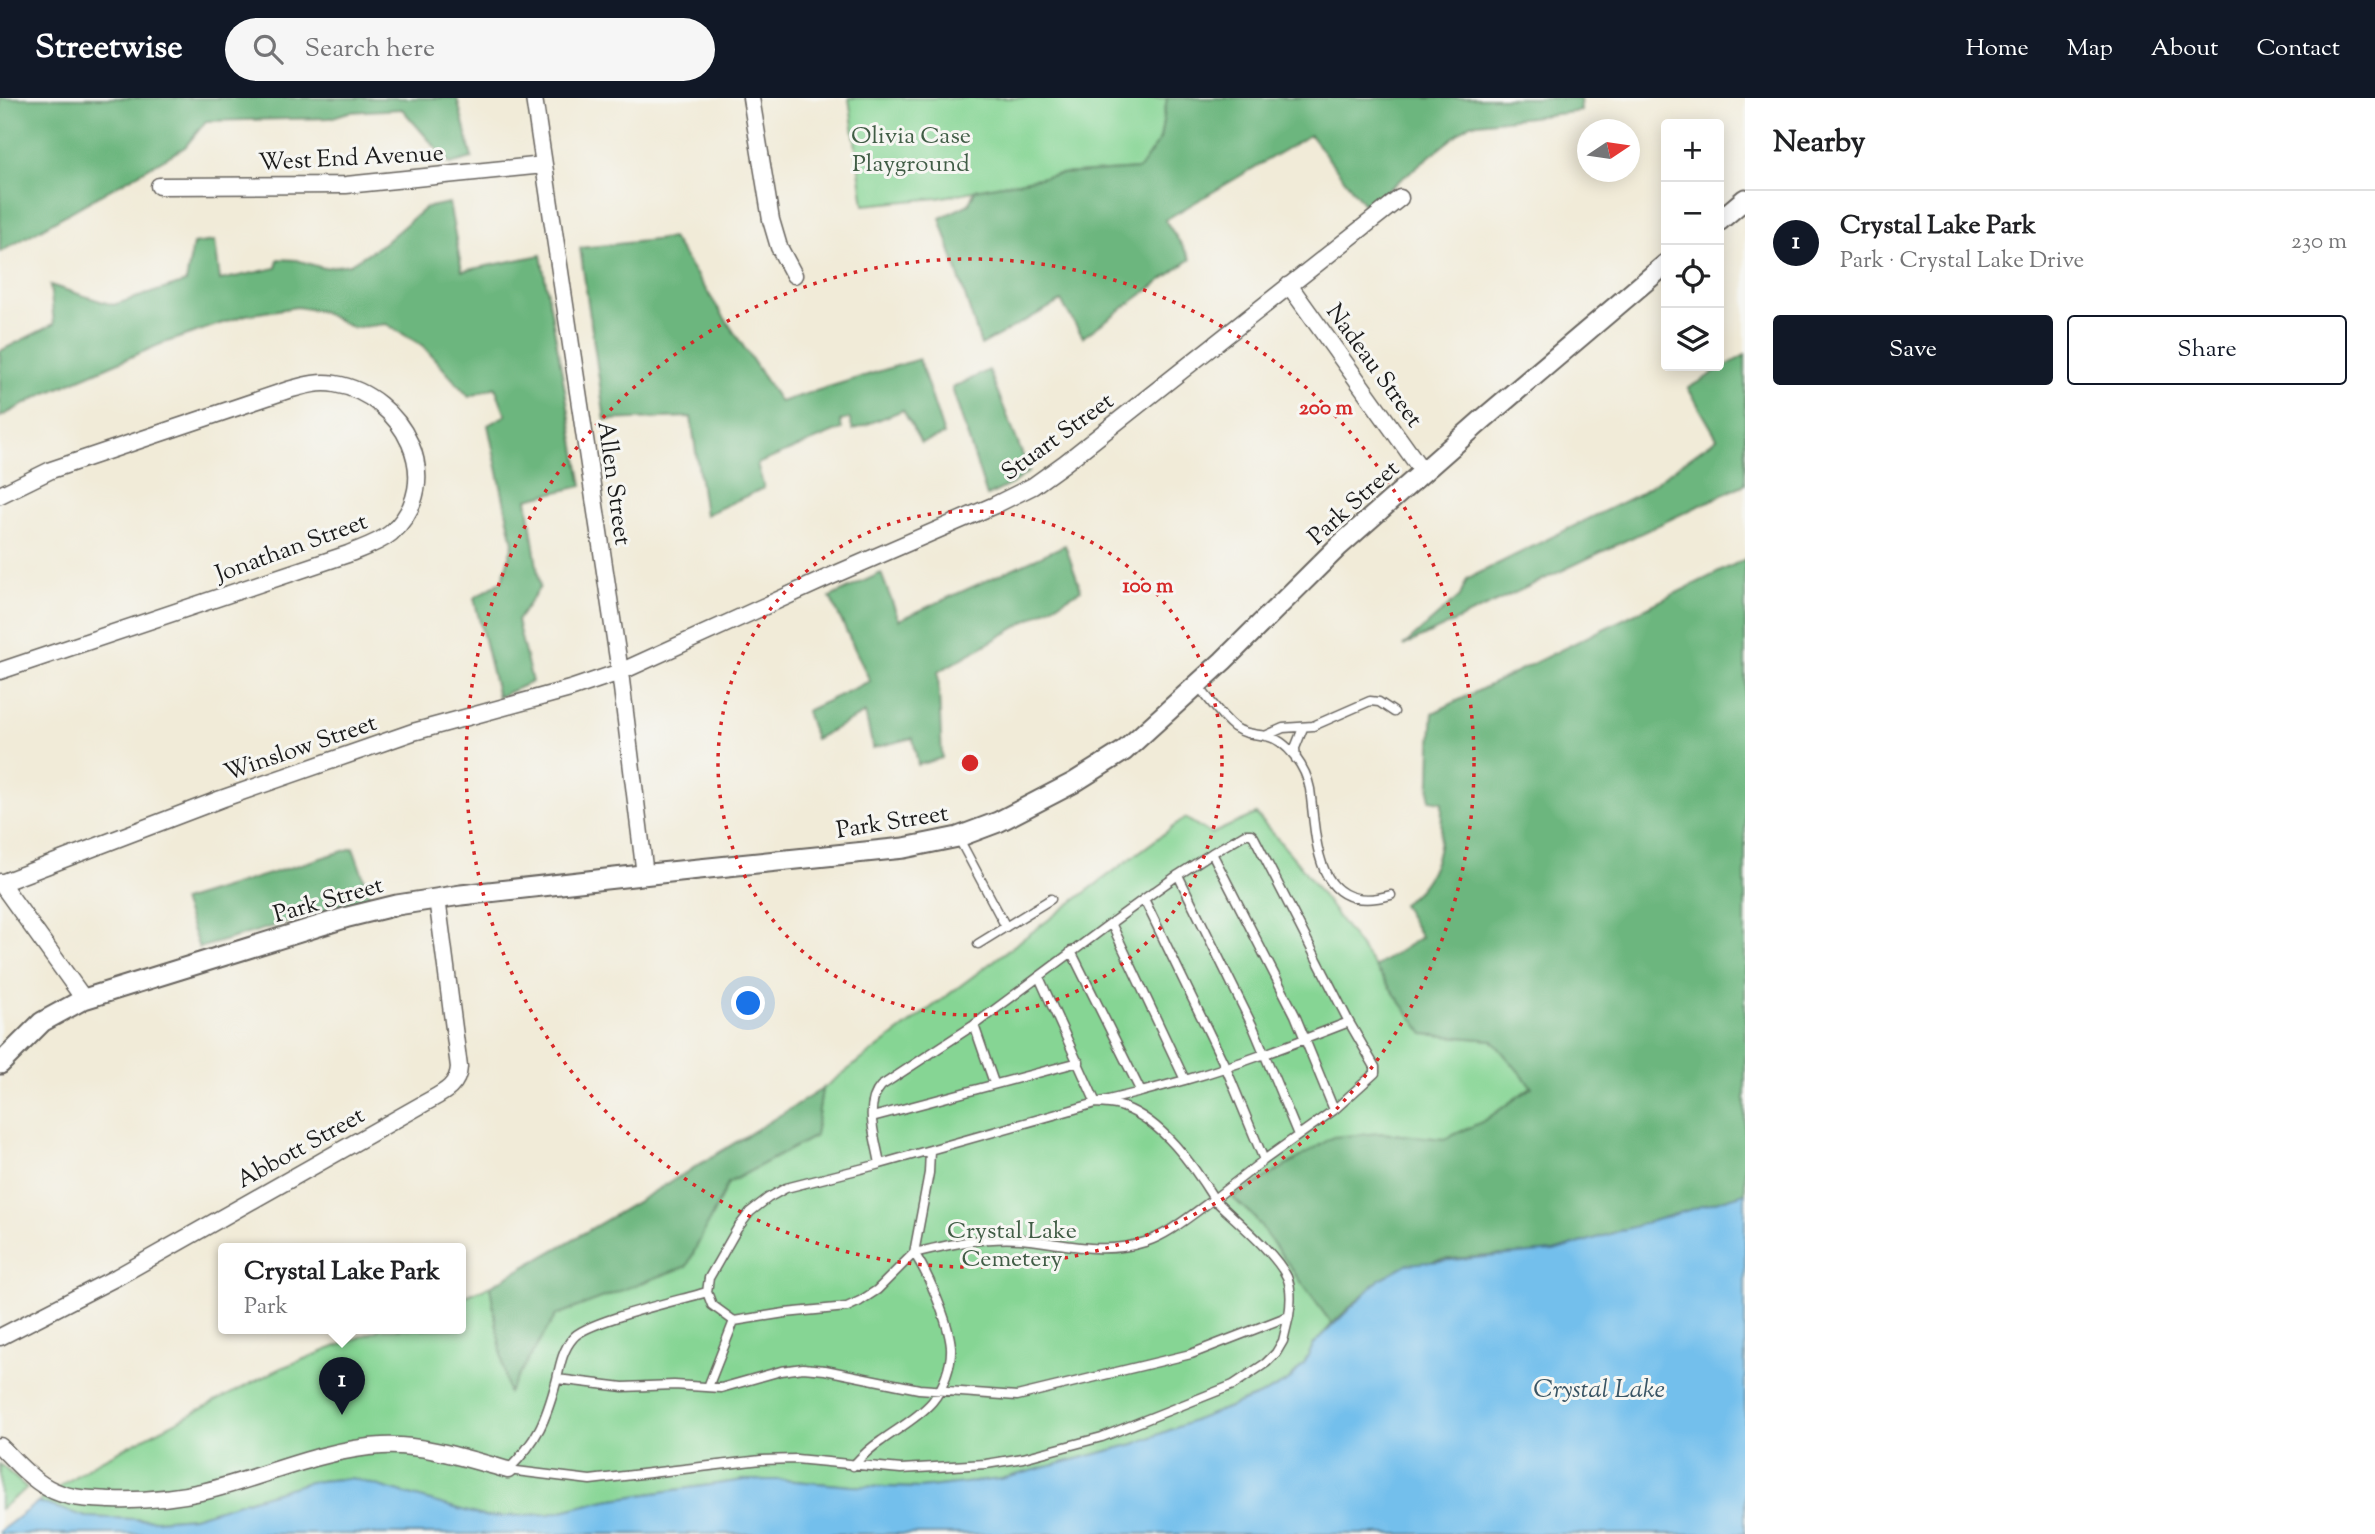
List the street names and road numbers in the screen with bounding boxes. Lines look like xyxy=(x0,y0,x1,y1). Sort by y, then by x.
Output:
street label: West End Avenue xyxy=(258,137,445,181)
street label: Nadeau Street xyxy=(1317,297,1430,435)
street label: Stuart Street xyxy=(995,385,1121,490)
street label: Allen Street xyxy=(587,419,639,548)
street label: Park Street xyxy=(1301,453,1408,554)
street label: Jonathan Street xyxy=(209,506,373,593)
street label: Winslow Street xyxy=(220,707,382,791)
street label: Park Street xyxy=(834,797,951,849)
street label: Park Street xyxy=(270,869,388,933)
street label: Abbott Street xyxy=(231,1100,371,1198)

